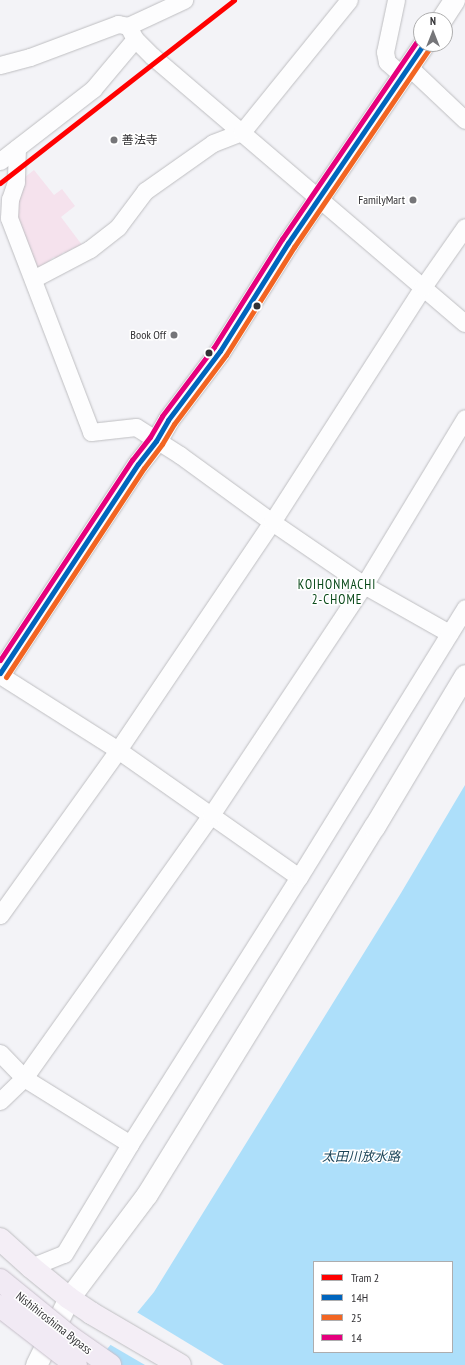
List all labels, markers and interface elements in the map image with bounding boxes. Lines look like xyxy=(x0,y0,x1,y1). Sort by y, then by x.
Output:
north arrow xyxy=(413,12,453,52)
text: N xyxy=(430,14,436,28)
place label: 善法寺 xyxy=(122,133,158,147)
marker: 善法寺 xyxy=(109,135,119,145)
place label: FamilyMart xyxy=(358,193,405,207)
marker: FamilyMart xyxy=(408,195,418,205)
unlabelled marker xyxy=(252,301,262,311)
place label: Book Off xyxy=(130,328,166,342)
marker: Book Off xyxy=(169,330,179,340)
unlabelled marker xyxy=(204,348,214,358)
district label: KOIHONMACHI 2-CHOME xyxy=(298,578,376,609)
water label: 太田川放水路 xyxy=(322,1149,400,1165)
legend xyxy=(313,1261,453,1353)
text: Tram 2 xyxy=(351,1270,379,1285)
street label: Nishihiroshima Bypass xyxy=(13,1289,95,1357)
text: 14H xyxy=(351,1290,368,1305)
text: 25 xyxy=(351,1310,362,1325)
text: 14 xyxy=(351,1330,362,1345)

